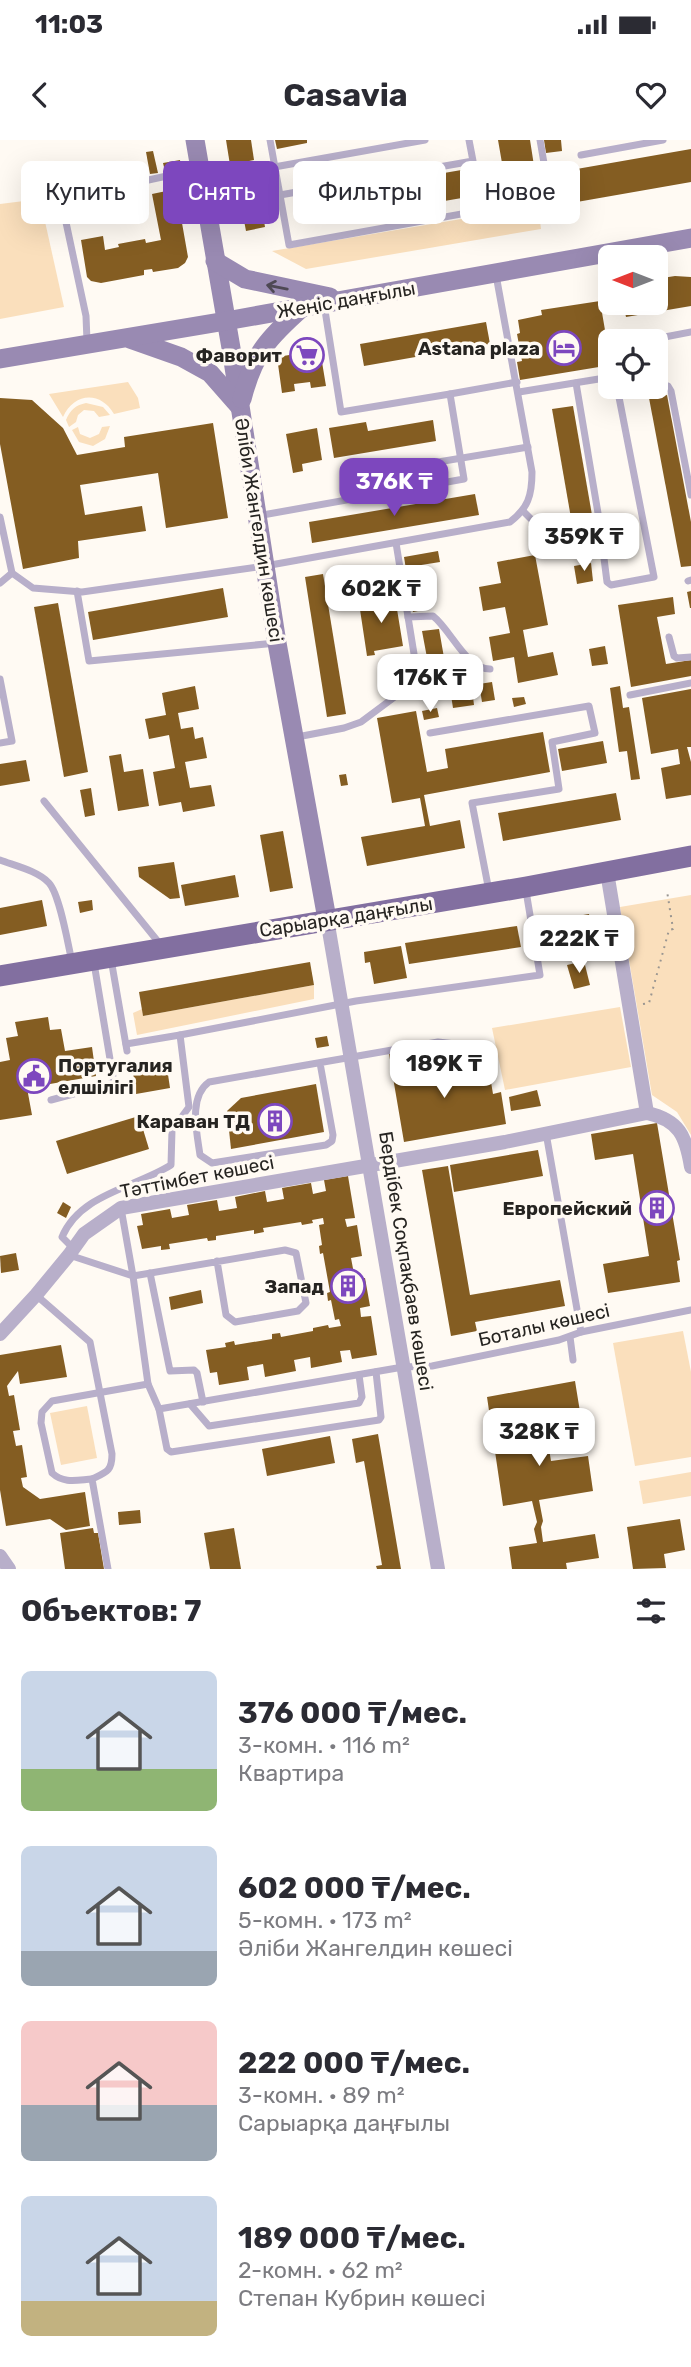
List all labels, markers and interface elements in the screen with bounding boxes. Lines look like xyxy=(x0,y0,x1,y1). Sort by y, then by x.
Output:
text: 11:03 xyxy=(35,9,103,40)
icon: back xyxy=(21,76,59,114)
text: Casavia xyxy=(283,76,408,114)
icon: heart xyxy=(632,76,670,114)
chip: Купить xyxy=(21,161,149,224)
chip: Снять xyxy=(163,161,279,224)
chip: Фильтры xyxy=(293,161,446,224)
chip: Новое xyxy=(460,161,580,224)
north arrow xyxy=(598,245,668,315)
map controls xyxy=(598,245,668,399)
street label: Жеңіс даңғылы xyxy=(275,276,417,324)
one-way arrow xyxy=(266,279,289,293)
hotel icon: Astana plaza xyxy=(545,329,583,367)
button: locate xyxy=(598,329,668,399)
supermarket icon: Фаворит xyxy=(288,336,326,374)
place label: Astana plaza xyxy=(418,337,540,360)
place label: Фаворит xyxy=(196,344,283,367)
street label: Әліби Жангелдин көшесі xyxy=(230,416,288,644)
pin: 376K ₸ xyxy=(337,458,451,518)
text: 376K ₸ xyxy=(355,467,433,495)
pin: 359K ₸ xyxy=(527,514,641,573)
text: 359K ₸ xyxy=(544,522,624,550)
pin: 602K ₸ xyxy=(324,566,438,625)
text: 602K ₸ xyxy=(341,574,421,602)
pin: 176K ₸ xyxy=(373,654,487,714)
text: 176K ₸ xyxy=(393,663,467,691)
street label: Сарыарқа даңғылы xyxy=(258,892,434,942)
pin: 222K ₸ xyxy=(522,916,636,975)
text: 222K ₸ xyxy=(539,924,619,952)
pin: 189K ₸ xyxy=(387,1040,501,1100)
text: 189K ₸ xyxy=(406,1049,482,1077)
place label: Португалия елшілігі xyxy=(58,1054,173,1099)
public building icon: Португалия елшілігі xyxy=(15,1057,53,1095)
building icon: Караван ТД xyxy=(256,1102,294,1140)
place label: Караван ТД xyxy=(137,1110,250,1133)
street label: Бердібек Соқпақбаев көшесі xyxy=(374,1130,438,1392)
street label: Тәттімбет көшесі xyxy=(118,1151,276,1203)
building icon: Европейский xyxy=(638,1189,676,1227)
place label: Европейский xyxy=(502,1197,632,1220)
building icon: Запад xyxy=(329,1267,367,1305)
place label: Запад xyxy=(264,1275,325,1298)
street label: Боталы көшесі xyxy=(476,1299,612,1351)
pin: 328K ₸ xyxy=(482,1408,596,1468)
text: 328K ₸ xyxy=(499,1417,579,1445)
icon: filters xyxy=(632,1592,670,1630)
text: Объектов: 7 xyxy=(21,1593,202,1629)
text: 376 000 ₸/мес. xyxy=(238,1695,467,1731)
icon: home xyxy=(77,1699,161,1783)
text: 3-комн. · 116 m² xyxy=(238,1731,410,1759)
text: Квартира xyxy=(238,1759,344,1787)
text: 602 000 ₸/мес. xyxy=(238,1870,471,1906)
icon: home xyxy=(77,1874,161,1958)
text: 5-комн. · 173 m² xyxy=(238,1906,412,1934)
text: Әліби Жангелдин көшесі xyxy=(238,1934,513,1962)
text: 222 000 ₸/мес. xyxy=(238,2045,470,2081)
icon: home xyxy=(77,2049,161,2133)
text: 3-комн. · 89 m² xyxy=(238,2081,404,2109)
text: Сарыарқа даңғылы xyxy=(238,2109,450,2137)
text: 189 000 ₸/мес. xyxy=(238,2220,466,2256)
icon: home xyxy=(77,2224,161,2308)
text: 2-комн. · 62 m² xyxy=(238,2256,403,2284)
text: Степан Кубрин көшесі xyxy=(238,2284,486,2312)

